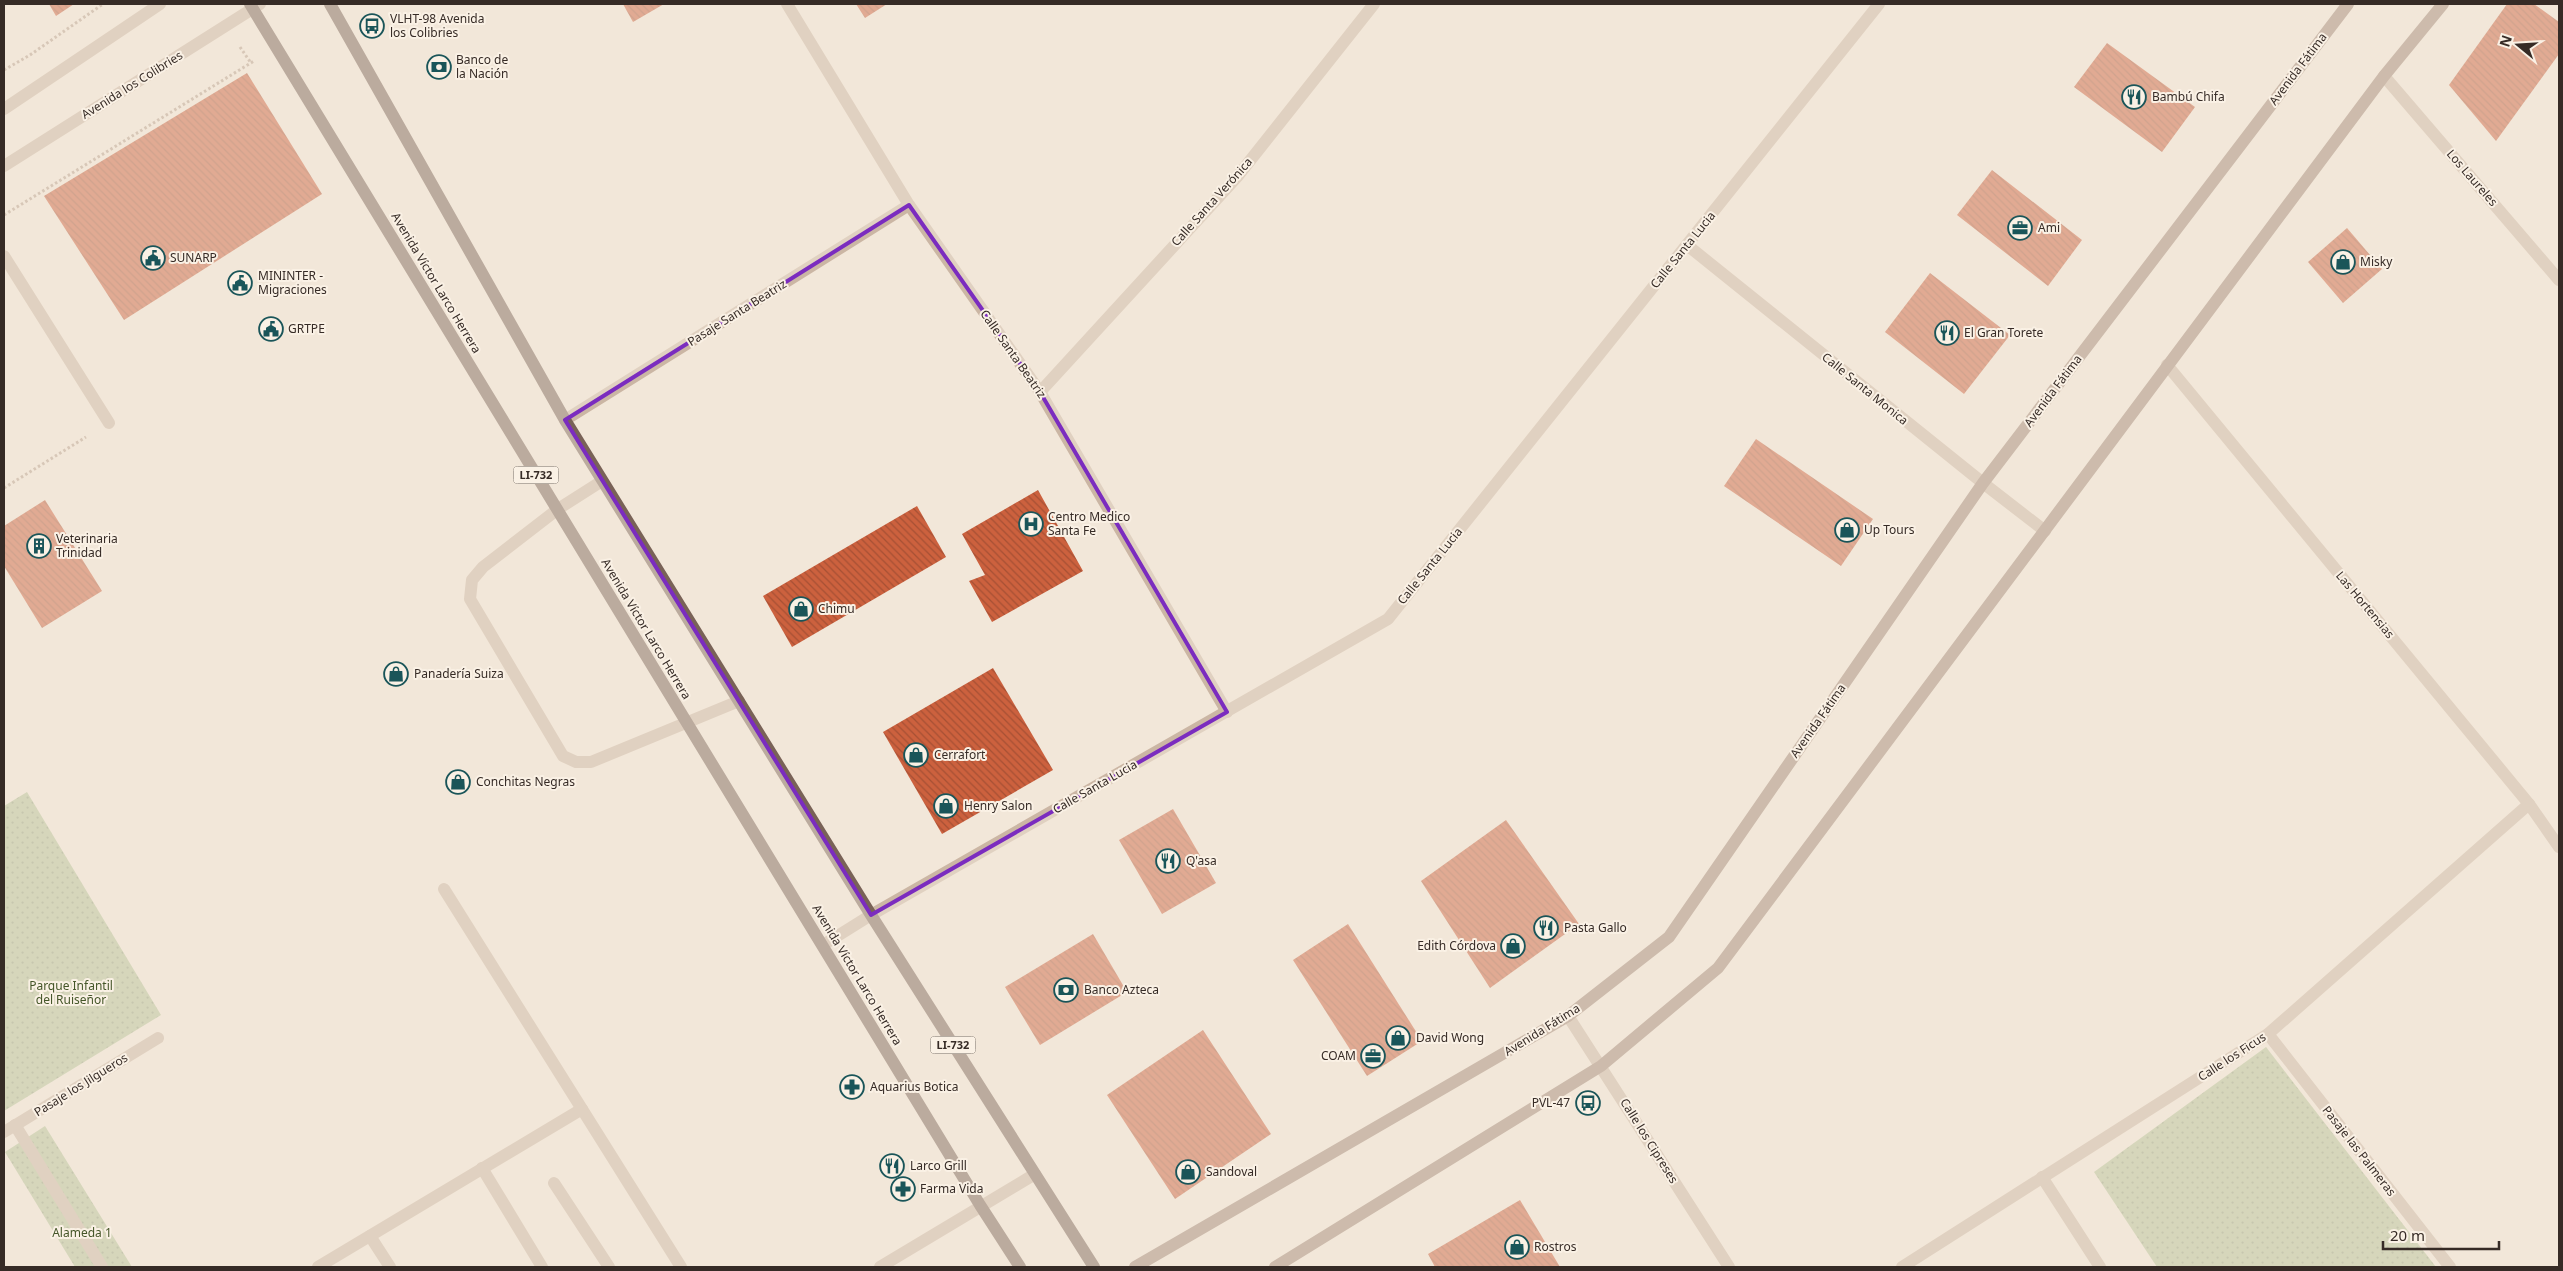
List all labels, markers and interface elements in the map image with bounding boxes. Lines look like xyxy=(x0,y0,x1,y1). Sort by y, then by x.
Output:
place label: VLHT-98 Avenida los Colibries xyxy=(390,10,484,41)
bus stop icon: VLHT-98 Avenida los Colibries xyxy=(359,13,385,39)
north arrow xyxy=(2493,20,2543,70)
street label: Avenida Fátima xyxy=(2265,29,2330,108)
text: N xyxy=(2494,32,2516,49)
street label: Avenida los Colibries xyxy=(78,46,186,123)
place label: Banco de la Nación xyxy=(456,51,508,82)
bank icon: Banco de la Nación xyxy=(426,54,452,80)
restaurant icon: Bambú Chifa xyxy=(2121,84,2147,110)
place label: Bambú Chifa xyxy=(2152,88,2225,105)
street label: Los Laureles xyxy=(2443,146,2502,210)
street label: Calle Santa Verónica xyxy=(1167,154,1256,250)
street label: Calle Santa Lucia xyxy=(1646,208,1719,292)
street label: Avenida Víctor Larco Herrera xyxy=(388,209,485,356)
office icon: Ami xyxy=(2007,215,2033,241)
place label: Ami xyxy=(2038,219,2060,236)
public building icon: SUNARP xyxy=(140,245,166,271)
place label: SUNARP xyxy=(170,249,217,266)
shop icon: Misky xyxy=(2330,249,2356,275)
place label: Misky xyxy=(2360,253,2393,270)
place label: MININTER - Migraciones xyxy=(258,267,327,298)
public building icon: MININTER - Migraciones xyxy=(227,270,253,296)
street label: Pasaje Santa Beatriz xyxy=(684,275,790,350)
street label: Calle Santa Beatriz xyxy=(976,306,1051,402)
public building icon: GRTPE xyxy=(258,316,284,342)
place label: GRTPE xyxy=(288,320,325,337)
restaurant icon: El Gran Torete xyxy=(1934,320,1960,346)
place label: El Gran Torete xyxy=(1964,324,2044,341)
street label: Calle Santa Monica xyxy=(1819,349,1912,429)
street label: Avenida Fátima xyxy=(2020,351,2085,430)
road number: LI-732 xyxy=(514,466,558,484)
place label: Centro Medico Santa Fe xyxy=(1048,508,1130,539)
hospital icon: Centro Medico Santa Fe xyxy=(1018,511,1044,537)
shop icon: Up Tours xyxy=(1834,517,1860,543)
place label: Up Tours xyxy=(1864,521,1915,538)
street label: Calle Santa Lucia xyxy=(1393,524,1466,608)
place label: Veterinaria Trinidad xyxy=(56,530,118,561)
building icon: Veterinaria Trinidad xyxy=(26,533,52,559)
street label: Avenida Víctor Larco Herrera xyxy=(598,555,695,702)
street label: Las Hortensias xyxy=(2332,567,2399,642)
shop icon: Chimu xyxy=(788,596,814,622)
place label: Chimu xyxy=(818,600,855,617)
shop icon: Panadería Suiza xyxy=(383,661,409,687)
place label: Panadería Suiza xyxy=(414,665,504,682)
street label: Avenida Fátima xyxy=(1786,680,1849,761)
shop icon: Cerrafort xyxy=(903,742,929,768)
place label: Cerrafort xyxy=(934,746,986,763)
street label: Calle Santa Lucia xyxy=(1050,756,1140,818)
shop icon: Conchitas Negras xyxy=(445,769,471,795)
place label: Conchitas Negras xyxy=(476,773,575,790)
shop icon: Henry Salon xyxy=(933,793,959,819)
place label: Henry Salon xyxy=(964,797,1032,814)
restaurant icon: Q'asa xyxy=(1155,848,1181,874)
place label: Q'asa xyxy=(1186,852,1217,869)
street label: Avenida Víctor Larco Herrera xyxy=(809,901,906,1048)
restaurant icon: Pasta Gallo xyxy=(1533,915,1559,941)
place label: Pasta Gallo xyxy=(1564,919,1627,936)
shop icon: Edith Córdova xyxy=(1500,933,1526,959)
place label: Edith Córdova xyxy=(1417,937,1496,954)
park label: Parque Infantil del Ruiseñor xyxy=(29,977,113,1008)
bank icon: Banco Azteca xyxy=(1053,977,1079,1003)
place label: Banco Azteca xyxy=(1084,981,1159,998)
street label: Avenida Fátima xyxy=(1500,999,1583,1060)
shop icon: David Wong xyxy=(1385,1025,1411,1051)
street label: Calle los Ficus xyxy=(2194,1028,2269,1085)
place label: David Wong xyxy=(1416,1029,1484,1046)
road number: LI-732 xyxy=(930,1036,976,1054)
office icon: COAM xyxy=(1360,1043,1386,1069)
place label: COAM xyxy=(1321,1047,1356,1064)
street label: Pasaje los Jilgueros xyxy=(31,1049,131,1120)
pharmacy icon: Aquarius Botica xyxy=(839,1074,865,1100)
place label: Aquarius Botica xyxy=(870,1078,959,1095)
bus stop icon: PVL-47 xyxy=(1575,1090,1601,1116)
place label: PVL-47 xyxy=(1532,1094,1570,1111)
street label: Calle los Cipreses xyxy=(1616,1095,1683,1187)
street label: Pasaje las Palmeras xyxy=(2319,1102,2400,1200)
restaurant icon: Larco Grill xyxy=(879,1153,905,1179)
place label: Larco Grill xyxy=(910,1157,967,1174)
shop icon: Sandoval xyxy=(1175,1159,1201,1185)
place label: Sandoval xyxy=(1206,1163,1257,1180)
pharmacy icon: Farma Vida xyxy=(890,1176,916,1202)
place label: Farma Vida xyxy=(920,1180,983,1197)
scale bar xyxy=(2383,1218,2499,1250)
park label: Alameda 1 xyxy=(52,1224,112,1241)
text: 20 m xyxy=(2390,1225,2425,1245)
shop icon: Rostros xyxy=(1504,1234,1530,1260)
place label: Rostros xyxy=(1534,1238,1577,1255)

